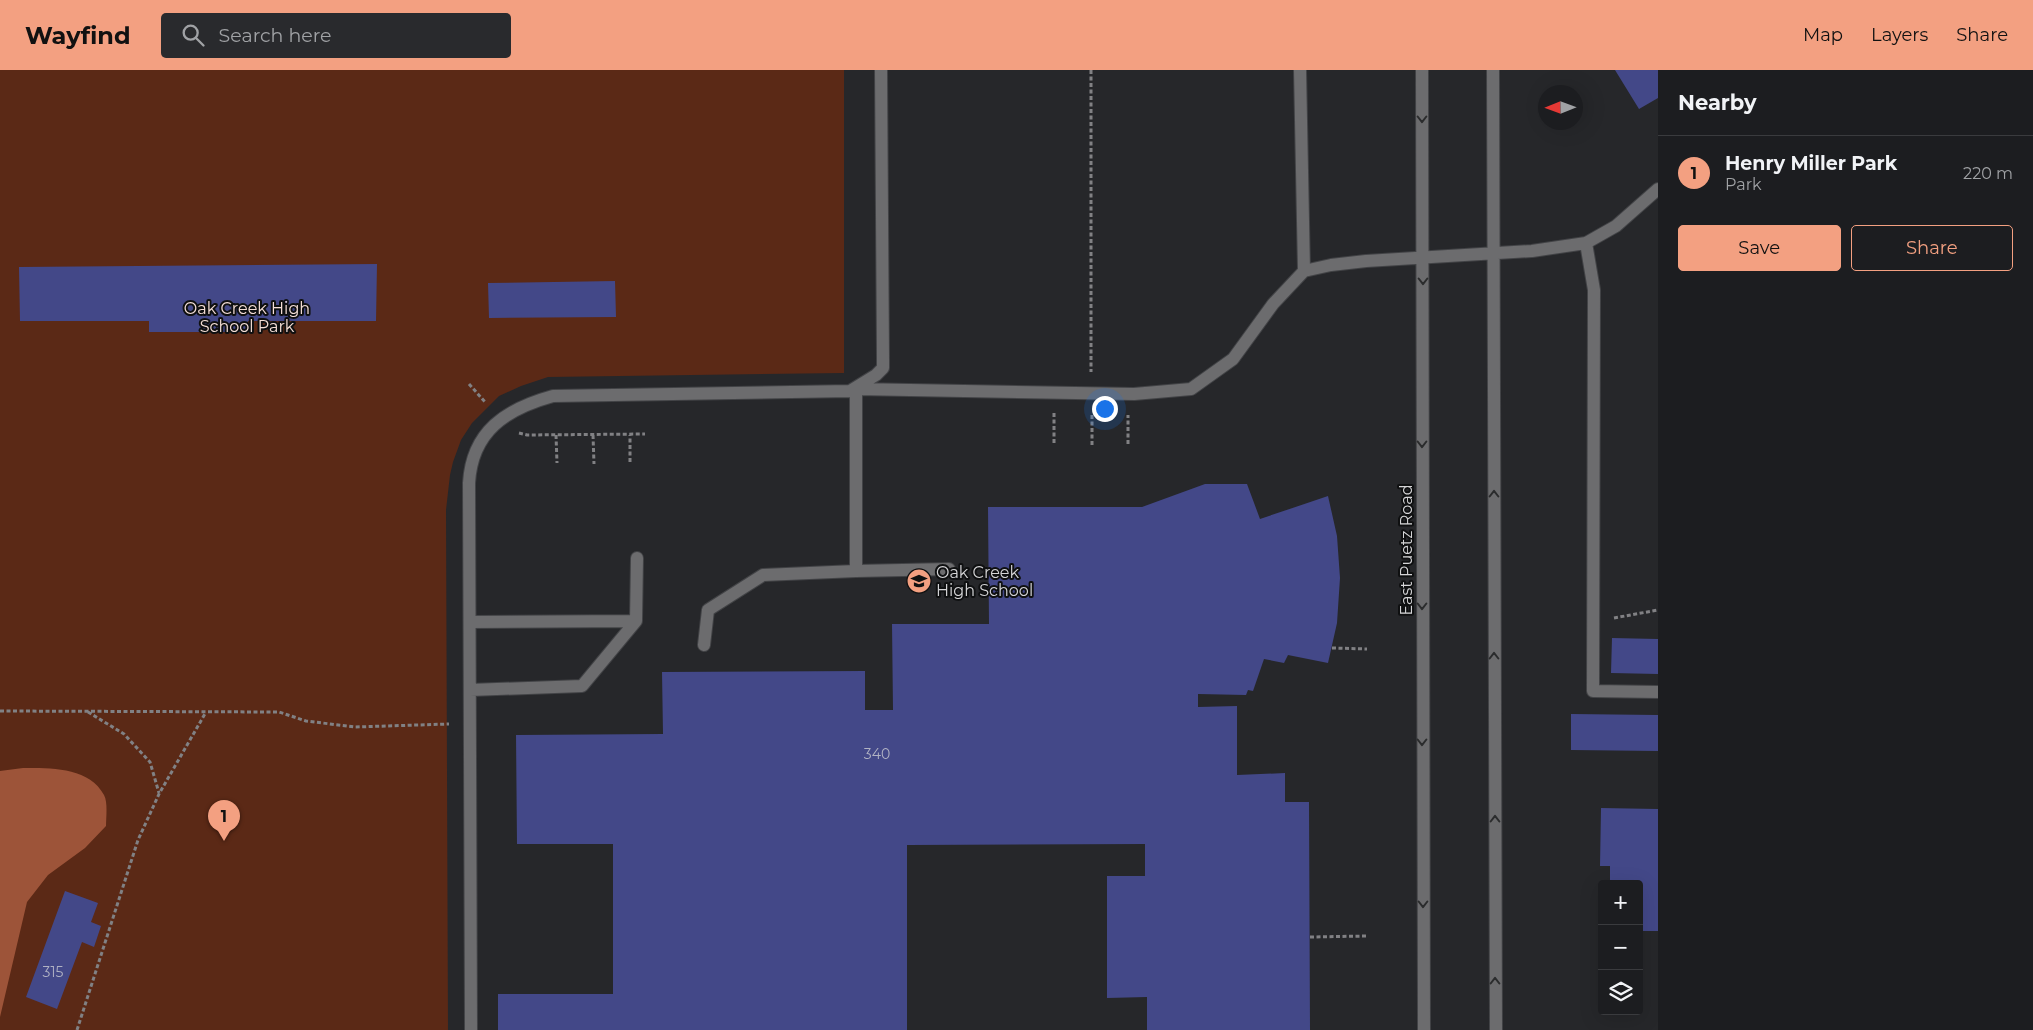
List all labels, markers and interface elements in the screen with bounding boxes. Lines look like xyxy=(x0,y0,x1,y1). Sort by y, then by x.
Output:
search box xyxy=(161,13,511,58)
text: Wayfind xyxy=(25,21,131,50)
icon: search xyxy=(179,21,207,49)
text: Search here xyxy=(219,24,332,47)
text: Map xyxy=(1803,24,1843,46)
text: Layers xyxy=(1871,24,1928,46)
text: Share xyxy=(1956,24,2008,46)
north arrow xyxy=(1538,85,1583,130)
text: Nearby xyxy=(1678,90,1757,115)
one-way arrow xyxy=(1417,115,1427,123)
text: Henry Miller Park xyxy=(1725,152,1897,175)
text: 1 xyxy=(1691,164,1697,183)
text: 220 m xyxy=(1963,164,2013,183)
text: Park xyxy=(1725,175,1762,194)
button: Save xyxy=(1678,225,1841,271)
button: Share xyxy=(1851,225,2013,271)
one-way arrow xyxy=(1418,278,1428,285)
park label: Oak Creek High School Park xyxy=(184,299,310,336)
your location xyxy=(1092,396,1118,422)
one-way arrow xyxy=(1417,440,1427,448)
street label: East Puetz Road xyxy=(1397,484,1416,616)
one-way arrow xyxy=(1489,490,1499,498)
place label: Oak Creek High School xyxy=(936,563,1033,600)
school or university icon: Oak Creek High School xyxy=(906,568,932,594)
one-way arrow xyxy=(1417,602,1427,610)
one-way arrow xyxy=(1489,652,1499,660)
one-way arrow xyxy=(1417,738,1427,746)
house number: 340 xyxy=(864,745,890,763)
pin: 1 xyxy=(208,800,240,841)
one-way arrow xyxy=(1490,815,1500,822)
map controls xyxy=(1598,880,1643,1015)
button: + xyxy=(1598,880,1643,925)
one-way arrow xyxy=(1418,901,1428,909)
button: − xyxy=(1598,925,1643,970)
house number: 315 xyxy=(43,963,64,981)
button: layers xyxy=(1598,970,1643,1015)
one-way arrow xyxy=(1490,977,1500,985)

